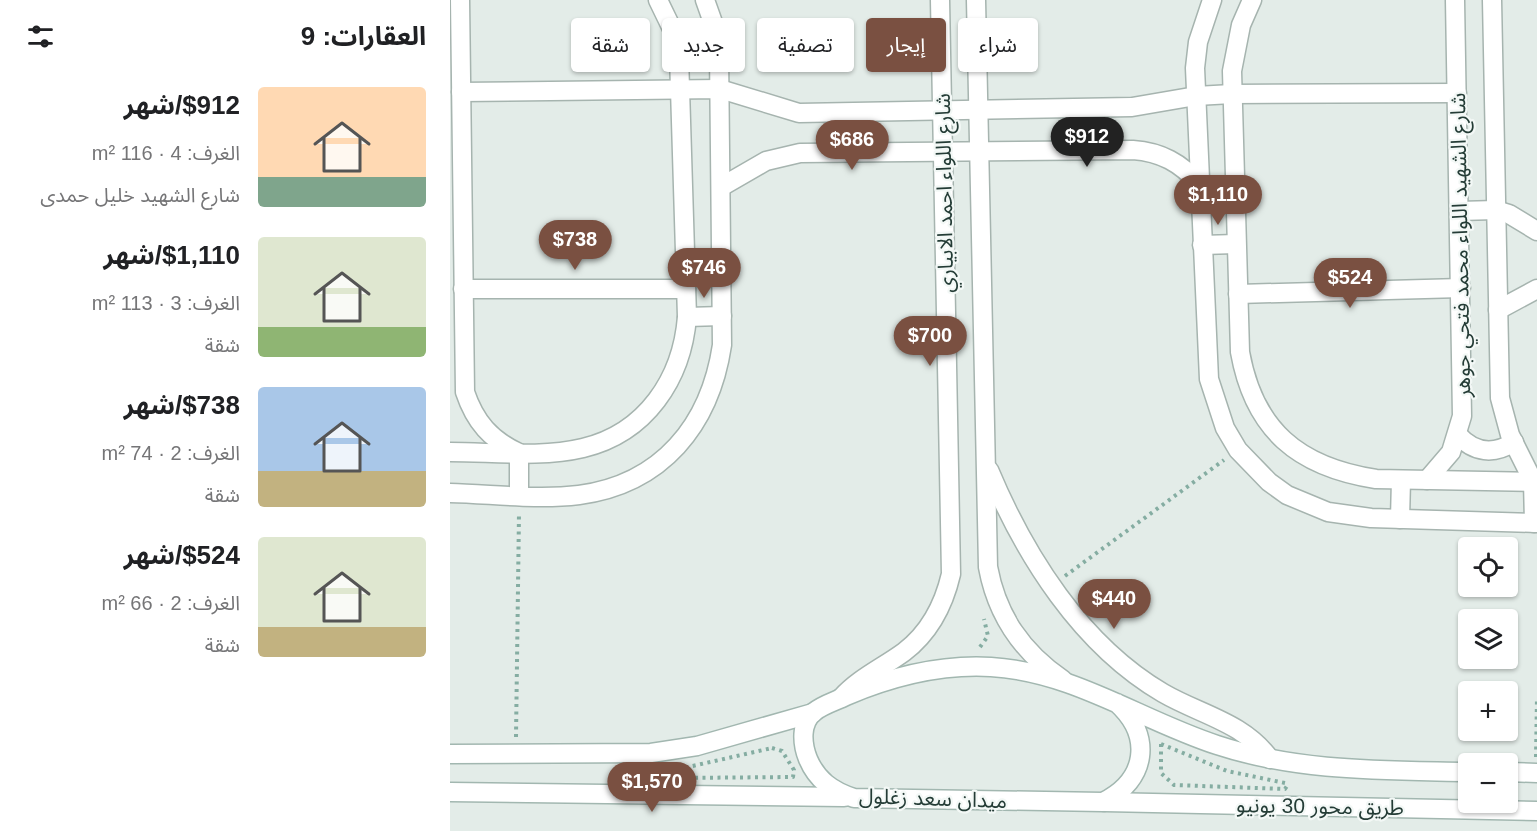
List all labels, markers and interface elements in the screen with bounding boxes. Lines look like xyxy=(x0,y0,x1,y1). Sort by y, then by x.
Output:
chip: شقة xyxy=(571,18,650,72)
chip: جديد xyxy=(662,18,745,72)
chip: تصفية xyxy=(757,18,854,72)
chip: إيجار xyxy=(866,18,946,72)
chip: شراء xyxy=(958,18,1038,72)
icon: filters xyxy=(24,20,57,53)
text: العقارات: 9 xyxy=(301,21,426,51)
text: $912/شهر xyxy=(124,90,240,120)
street label: شارع الشهيد اللواء محمد فتحي جوهر xyxy=(1446,92,1479,399)
street label: شارع اللواء احمد الابياري xyxy=(931,93,962,293)
icon: home xyxy=(306,111,378,183)
pin: $912 xyxy=(1051,117,1123,168)
pin: $686 xyxy=(816,120,888,171)
text: $912 xyxy=(1065,125,1109,147)
text: $686 xyxy=(830,128,874,150)
text: الغرف: 4 · 116 m² xyxy=(92,142,240,164)
pin: $1,110 xyxy=(1169,175,1267,226)
text: $1,110 xyxy=(1188,183,1248,205)
text: شارع الشهيد خليل حمدى xyxy=(40,184,240,206)
pin: $738 xyxy=(539,220,611,271)
text: $738 xyxy=(553,228,597,250)
text: $1,110/شهر xyxy=(103,240,240,270)
pin: $746 xyxy=(668,248,740,299)
text: $746 xyxy=(682,256,726,278)
pin: $524 xyxy=(1314,258,1386,309)
icon: home xyxy=(306,261,378,333)
text: $524 xyxy=(1328,266,1372,288)
text: الغرف: 3 · 113 m² xyxy=(92,292,240,314)
pin: $700 xyxy=(894,316,966,367)
text: $700 xyxy=(908,324,952,346)
text: شقة xyxy=(205,334,240,356)
text: $738/شهر xyxy=(124,390,240,420)
icon: home xyxy=(306,411,378,483)
text: الغرف: 2 · 74 m² xyxy=(101,442,240,464)
text: شقة xyxy=(205,484,240,506)
map controls xyxy=(1458,537,1518,813)
button: locate xyxy=(1458,537,1518,597)
text: $524/شهر xyxy=(124,540,240,570)
icon: home xyxy=(306,561,378,633)
pin: $440 xyxy=(1078,579,1150,630)
text: $440 xyxy=(1092,587,1136,609)
text: الغرف: 2 · 66 m² xyxy=(101,592,240,614)
button: layers xyxy=(1458,609,1518,669)
text: شقة xyxy=(205,634,240,656)
button: + xyxy=(1458,681,1518,741)
button: − xyxy=(1458,753,1518,813)
pin: $1,570 xyxy=(603,762,701,813)
text: $1,570 xyxy=(621,770,683,792)
street label: ميدان سعد زغلول xyxy=(858,784,1007,813)
street label: طريق محور 30 يونيو xyxy=(1236,793,1404,821)

